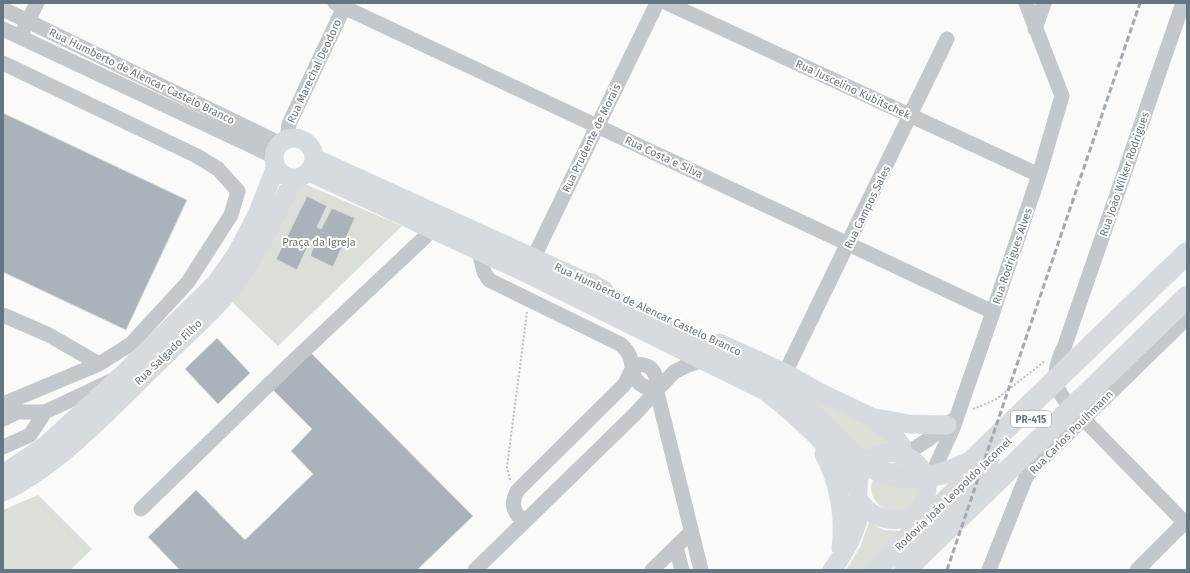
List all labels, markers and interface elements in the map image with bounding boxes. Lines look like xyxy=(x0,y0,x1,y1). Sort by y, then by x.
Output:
street label: Rua Marechal Deodoro xyxy=(285,17,344,125)
street label: Rua Humberto de Alencar Castelo Branco xyxy=(47,26,237,127)
street label: Rua Juscelino Kubitschek xyxy=(793,57,912,122)
street label: Rua Prudente de Morais xyxy=(560,82,623,195)
street label: Rua João Wilker Rodrigues xyxy=(1097,110,1152,238)
street label: Rua Costa e Silva xyxy=(623,134,705,181)
street label: Rua Campos Sales xyxy=(842,164,893,251)
street label: Rua Rodrigues Alves xyxy=(990,206,1035,306)
park label: Praça da Igreja xyxy=(282,236,356,249)
street label: Rua Humberto de Alencar Castelo Branco xyxy=(552,260,743,359)
street label: Rua Salgado Filho xyxy=(132,317,205,388)
street label: Rua Carlos Poulhmann xyxy=(1027,388,1116,477)
road number: PR-415 xyxy=(1011,411,1051,427)
street label: Rodovia João Leopoldo Jacomel xyxy=(892,435,1014,554)

